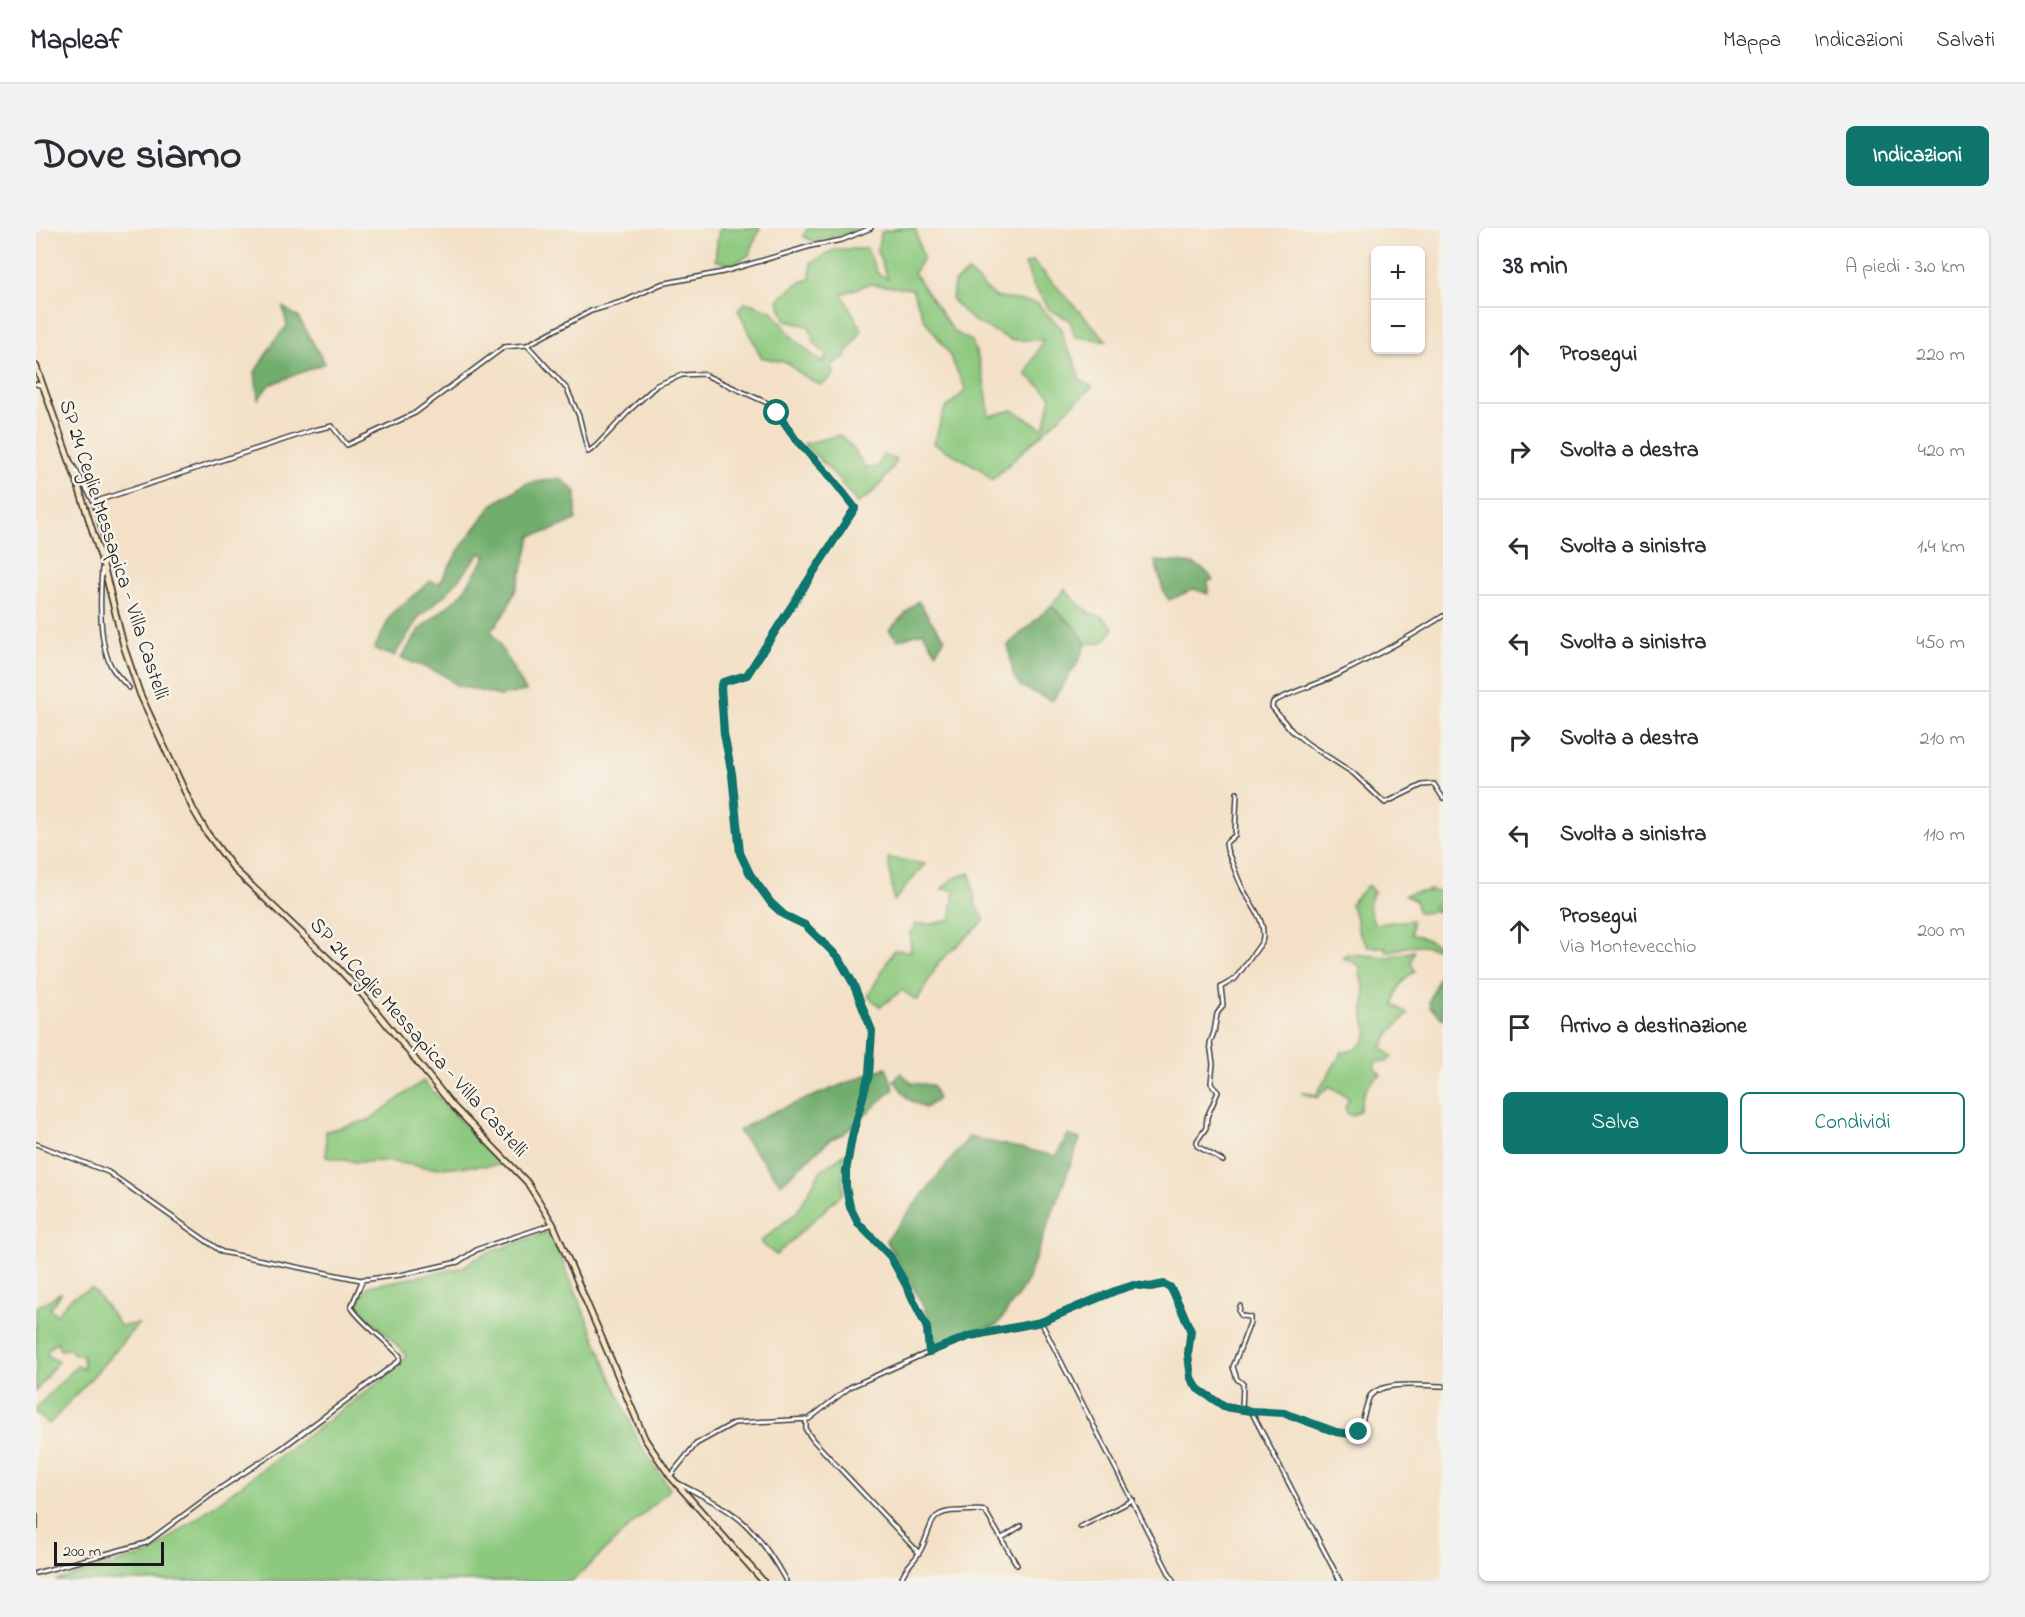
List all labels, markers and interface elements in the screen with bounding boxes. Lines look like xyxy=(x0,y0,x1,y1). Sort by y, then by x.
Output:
text: Mapleaf xyxy=(30,21,122,62)
text: Mappa xyxy=(1723,26,1781,56)
text: Indicazioni xyxy=(1814,26,1903,56)
text: Salvati xyxy=(1936,26,1995,56)
text: Dove siamo xyxy=(36,126,242,187)
button: Indicazioni xyxy=(1846,126,1989,186)
map controls xyxy=(1371,246,1425,354)
button: + xyxy=(1371,246,1425,300)
text: 38 min xyxy=(1503,248,1568,286)
text: A piedi · 3.0 km xyxy=(1845,253,1965,282)
button: − xyxy=(1371,300,1425,354)
icon: ahead xyxy=(1503,339,1536,372)
text: Prosegui xyxy=(1560,339,1637,371)
text: 220 m xyxy=(1916,341,1965,370)
street label: SP 24 Ceglie Messapica - Villa Castelli xyxy=(48,396,176,704)
route start xyxy=(763,399,789,425)
icon: right xyxy=(1503,435,1536,468)
text: Svolta a destra xyxy=(1560,435,1699,467)
text: 420 m xyxy=(1918,437,1965,466)
icon: left xyxy=(1503,531,1536,564)
text: Svolta a sinistra xyxy=(1560,531,1707,563)
text: 1.4 km xyxy=(1917,533,1965,562)
icon: left xyxy=(1503,627,1536,660)
text: Svolta a sinistra xyxy=(1560,627,1707,659)
text: 450 m xyxy=(1916,629,1965,658)
icon: right xyxy=(1503,723,1536,756)
text: Svolta a destra xyxy=(1560,723,1699,755)
text: 210 m xyxy=(1920,725,1965,754)
icon: left xyxy=(1503,819,1536,852)
text: Svolta a sinistra xyxy=(1560,819,1707,851)
text: 110 m xyxy=(1923,821,1965,850)
text: Prosegui xyxy=(1560,901,1637,933)
street label: SP 24 Ceglie Messapica - Villa Castelli xyxy=(300,911,534,1166)
icon: ahead xyxy=(1503,915,1536,948)
text: 200 m xyxy=(1917,917,1965,946)
text: Via Montevecchio xyxy=(1560,933,1696,962)
icon: arrive xyxy=(1503,1011,1536,1044)
text: Arrivo a destinazione xyxy=(1560,1011,1747,1043)
button: Salva xyxy=(1503,1092,1728,1154)
button: Condividi xyxy=(1740,1092,1965,1154)
route end xyxy=(1345,1418,1371,1444)
scale bar xyxy=(54,1539,164,1566)
text: 200 m xyxy=(63,1540,101,1564)

